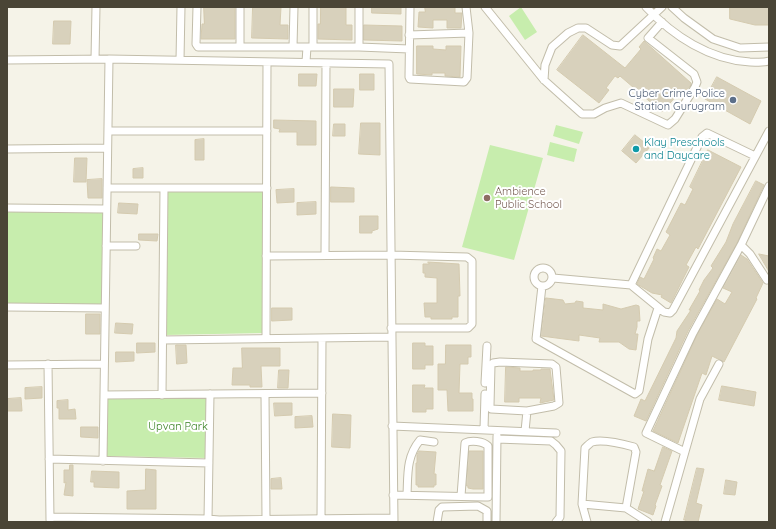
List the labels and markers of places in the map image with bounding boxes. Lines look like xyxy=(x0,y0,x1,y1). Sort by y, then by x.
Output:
place label: Cyber Crime Police Station Gurugram xyxy=(629,87,725,113)
marker: Cyber Crime Police Station Gurugram xyxy=(728,95,738,105)
place label: Klay Preschools and Daycare xyxy=(644,136,725,162)
marker: Klay Preschools and Daycare xyxy=(631,144,641,154)
place label: Ambience Public School xyxy=(495,185,562,211)
marker: Ambience Public School xyxy=(482,193,492,203)

